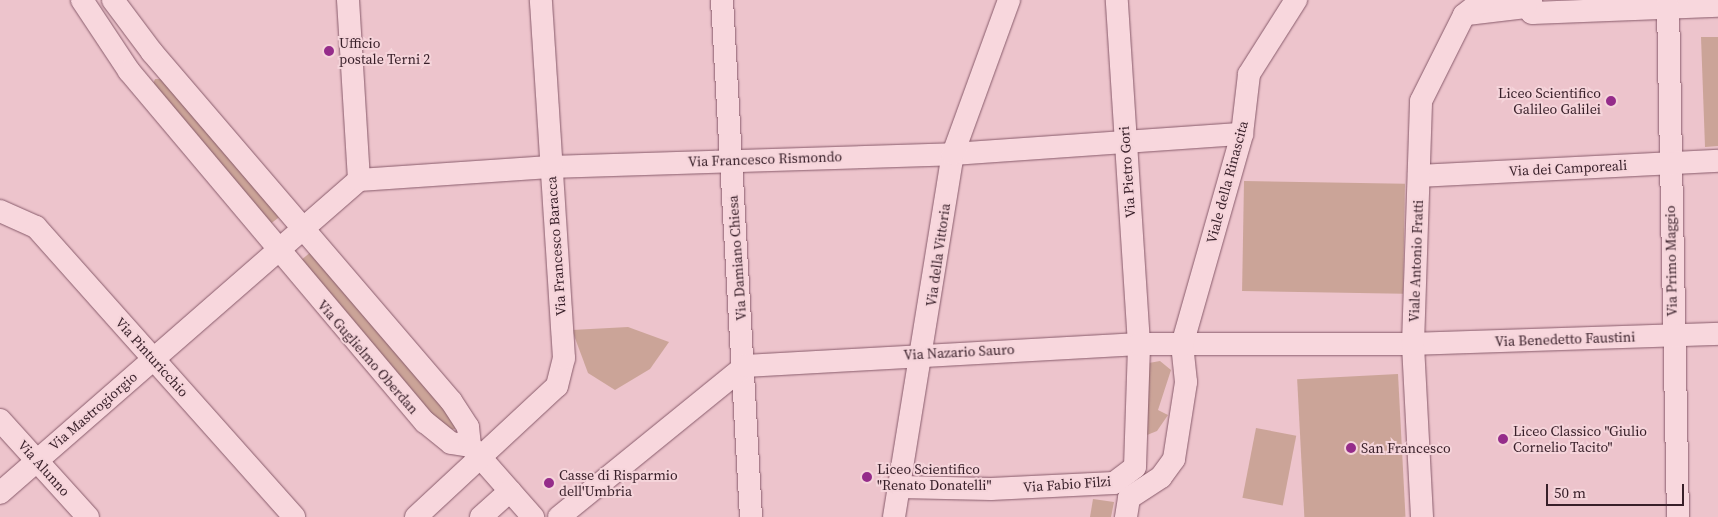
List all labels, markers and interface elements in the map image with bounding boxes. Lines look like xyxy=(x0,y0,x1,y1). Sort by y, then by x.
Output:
place label: Ufficio postale Terni 2 xyxy=(339,35,431,68)
marker: Ufficio postale Terni 2 xyxy=(323,45,335,57)
place label: Liceo Scientifico Galileo Galilei xyxy=(1498,85,1601,118)
marker: Liceo Scientifico Galileo Galilei xyxy=(1605,95,1617,107)
street label: Viale della Rinascita xyxy=(1203,119,1251,245)
street label: Via Pietro Gori xyxy=(1115,126,1139,218)
street label: Via Francesco Rismondo xyxy=(688,148,842,170)
street label: Via dei Camporeali xyxy=(1508,157,1628,179)
street label: Via Francesco Baracca xyxy=(543,176,569,316)
street label: Via Damiano Chiesa xyxy=(724,195,750,321)
street label: Viale Antonio Fratti xyxy=(1405,199,1427,323)
street label: Via della Vittoria xyxy=(922,202,954,308)
street label: Via Primo Maggio xyxy=(1662,205,1680,317)
street label: Via Guglielmo Oberdan xyxy=(314,297,422,417)
street label: Via Pinturicchio xyxy=(112,314,192,400)
street label: Via Benedetto Faustini xyxy=(1494,328,1636,350)
street label: Via Nazario Sauro xyxy=(903,341,1015,363)
street label: Via Mastrogiorgio xyxy=(46,368,140,454)
place label: Liceo Classico "Giulio Cornelio Tacito" xyxy=(1513,423,1647,456)
marker: Liceo Classico "Giulio Cornelio Tacito" xyxy=(1497,433,1509,445)
street label: Via Alunno xyxy=(14,436,74,500)
place label: San Francesco xyxy=(1361,440,1451,456)
marker: San Francesco xyxy=(1345,442,1357,454)
place label: Liceo Scientifico "Renato Donatelli" xyxy=(877,461,991,494)
place label: Casse di Risparmio dell'Umbria xyxy=(559,467,678,500)
marker: Liceo Scientifico "Renato Donatelli" xyxy=(861,471,873,483)
street label: Via Fabio Filzi xyxy=(1022,473,1112,495)
scale bar xyxy=(1548,474,1686,506)
marker: Casse di Risparmio dell'Umbria xyxy=(543,477,555,489)
text: 50 m xyxy=(1554,482,1586,503)

